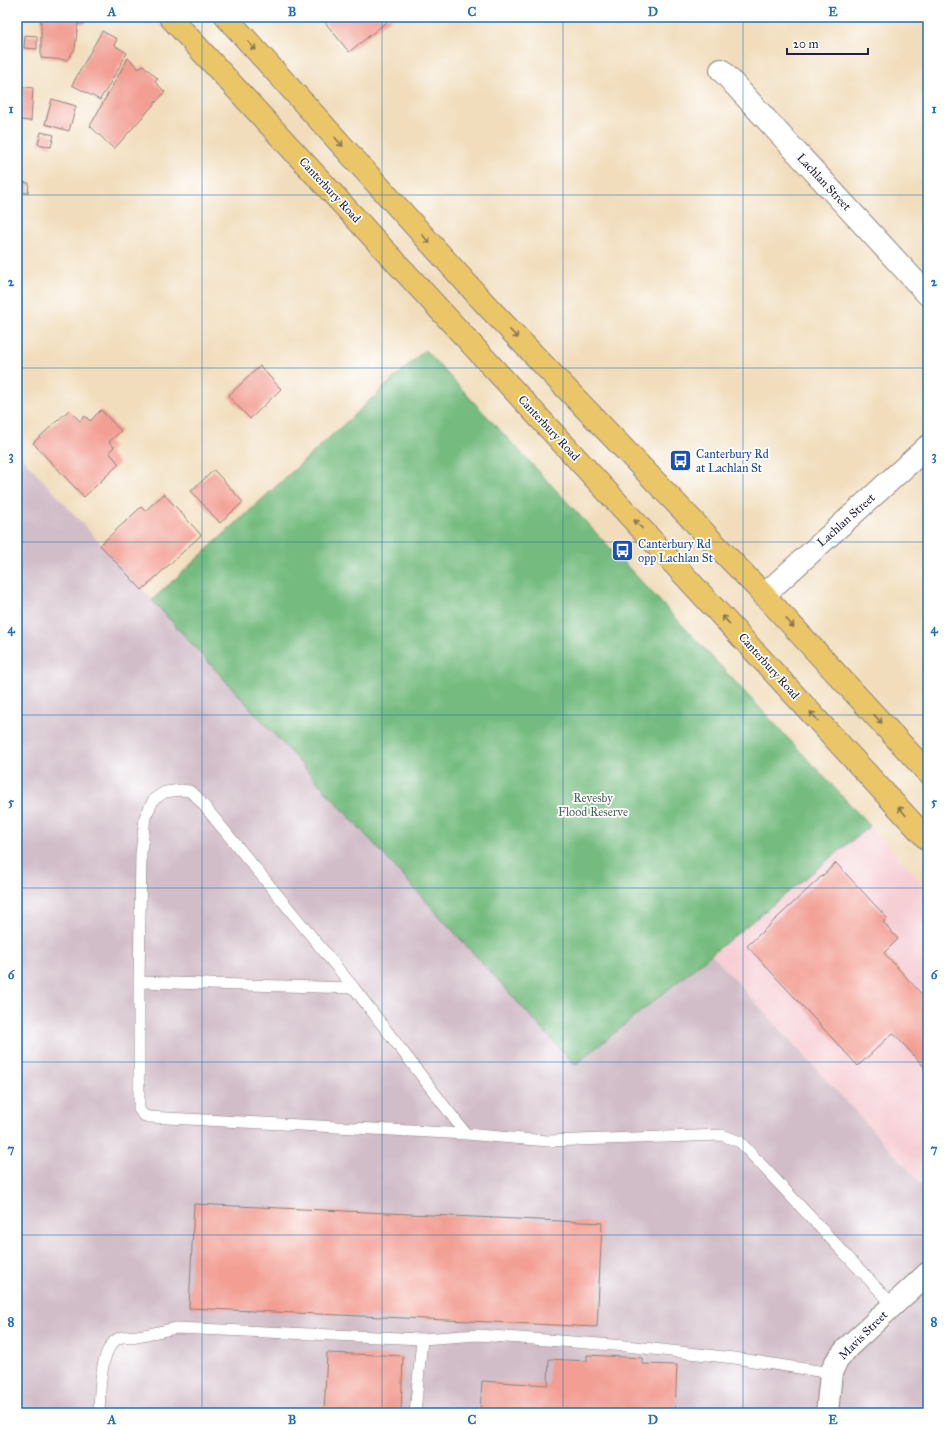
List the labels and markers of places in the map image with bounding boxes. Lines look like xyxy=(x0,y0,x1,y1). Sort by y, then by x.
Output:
place label: Canterbury Rd at Lachlan St xyxy=(696,447,769,475)
bus stop icon: Canterbury Rd at Lachlan St xyxy=(668,448,694,474)
place label: Canterbury Rd opp Lachlan St xyxy=(638,537,714,565)
bus stop icon: Canterbury Rd opp Lachlan St xyxy=(610,538,636,564)

